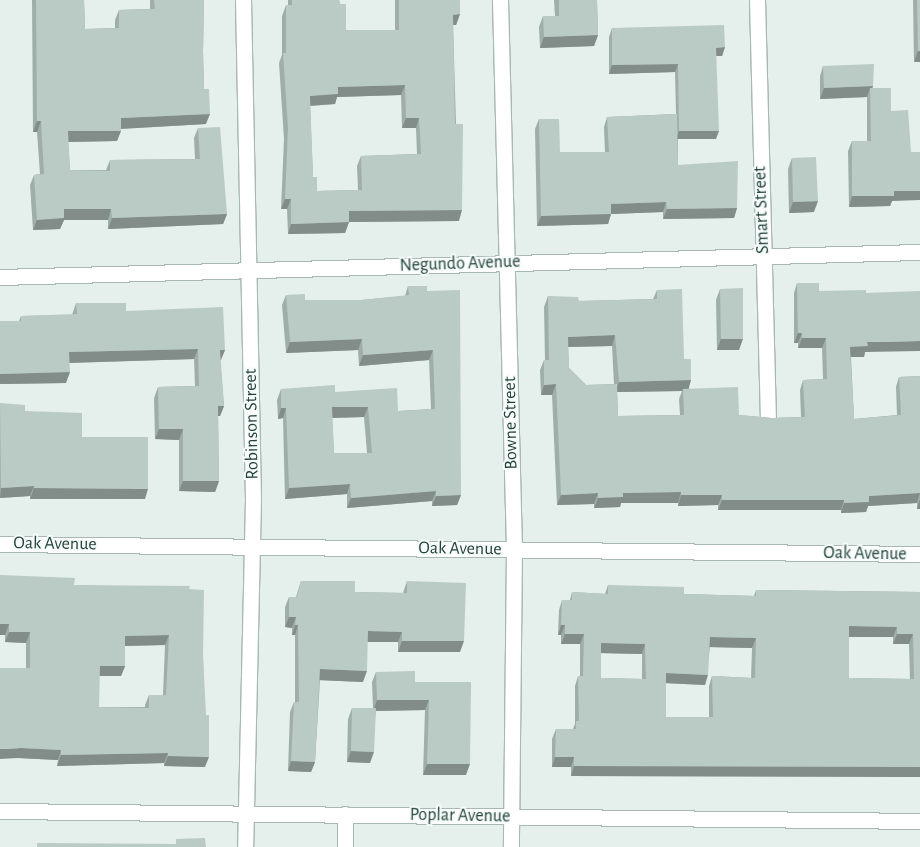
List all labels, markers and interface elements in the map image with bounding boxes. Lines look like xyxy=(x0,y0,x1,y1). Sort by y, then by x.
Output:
street label: Smart Street xyxy=(750,166,774,254)
street label: Negundo Avenue xyxy=(399,251,521,277)
street label: Robinson Street xyxy=(240,368,264,480)
street label: Bowne Street xyxy=(499,376,523,470)
street label: Oak Avenue xyxy=(13,532,97,556)
street label: Oak Avenue xyxy=(418,537,502,561)
street label: Oak Avenue xyxy=(823,542,907,566)
street label: Poplar Avenue xyxy=(410,804,510,828)

